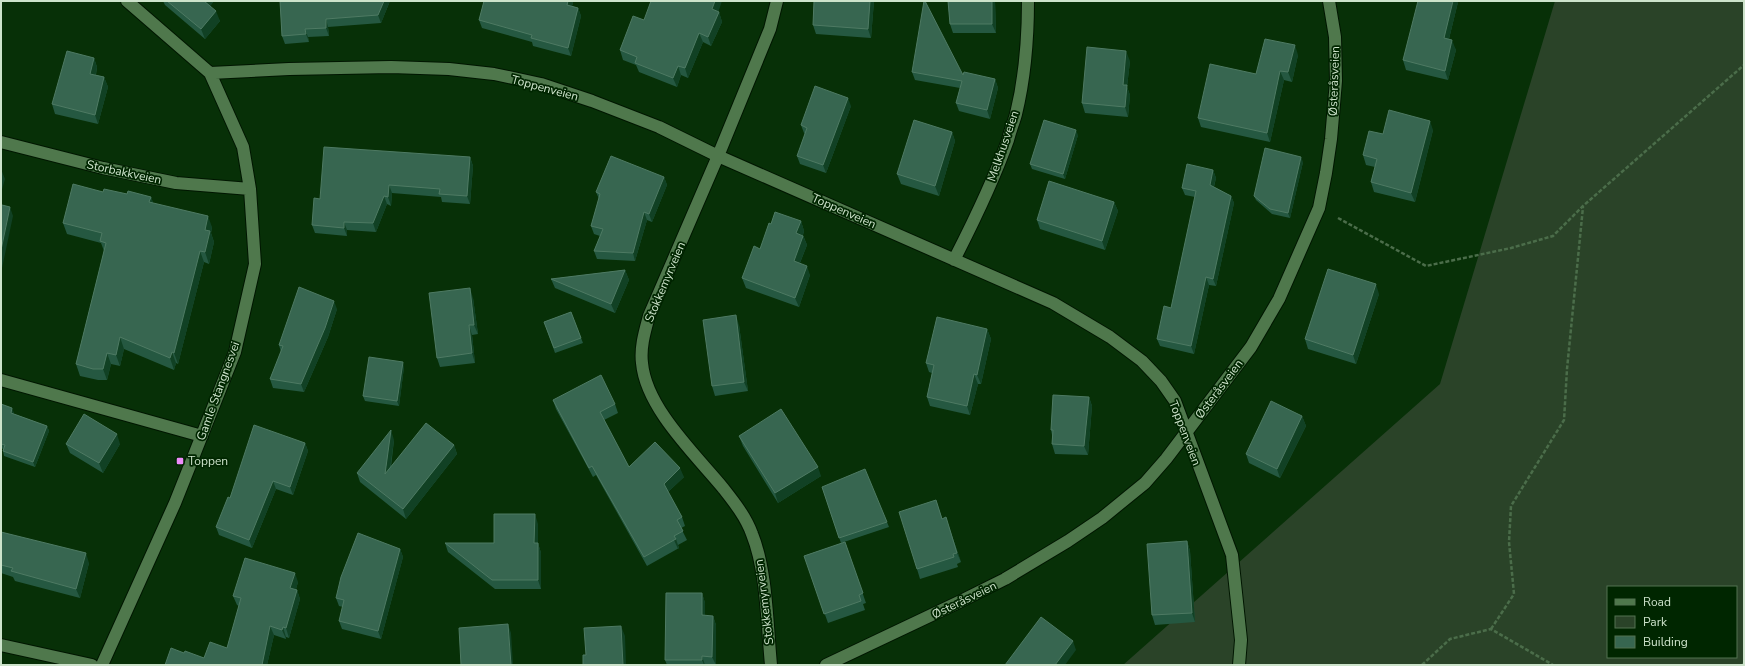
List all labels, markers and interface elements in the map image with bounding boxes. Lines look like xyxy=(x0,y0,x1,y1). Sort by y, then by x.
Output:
street label: Østeråsveien xyxy=(1325,46,1343,116)
street label: Toppenveien xyxy=(510,71,580,105)
street label: Melkhusveien xyxy=(983,108,1023,184)
street label: Storbakkveien xyxy=(85,156,163,188)
street label: Toppenveien xyxy=(809,190,879,232)
street label: Stokkemyrveien xyxy=(641,239,689,325)
street label: Gamle Stangnesvei xyxy=(193,339,243,443)
street label: Østeråsveien xyxy=(1192,356,1246,422)
street label: Toppenveien xyxy=(1165,398,1205,468)
place label: Toppen xyxy=(188,453,228,469)
marker: Toppen xyxy=(175,456,185,466)
street label: Stokkemyrveien xyxy=(751,558,777,646)
street label: Østeråsveien xyxy=(929,577,999,623)
legend xyxy=(1607,586,1737,658)
text: Road xyxy=(1643,594,1671,610)
text: Park xyxy=(1643,614,1668,630)
text: Building xyxy=(1643,634,1688,650)

